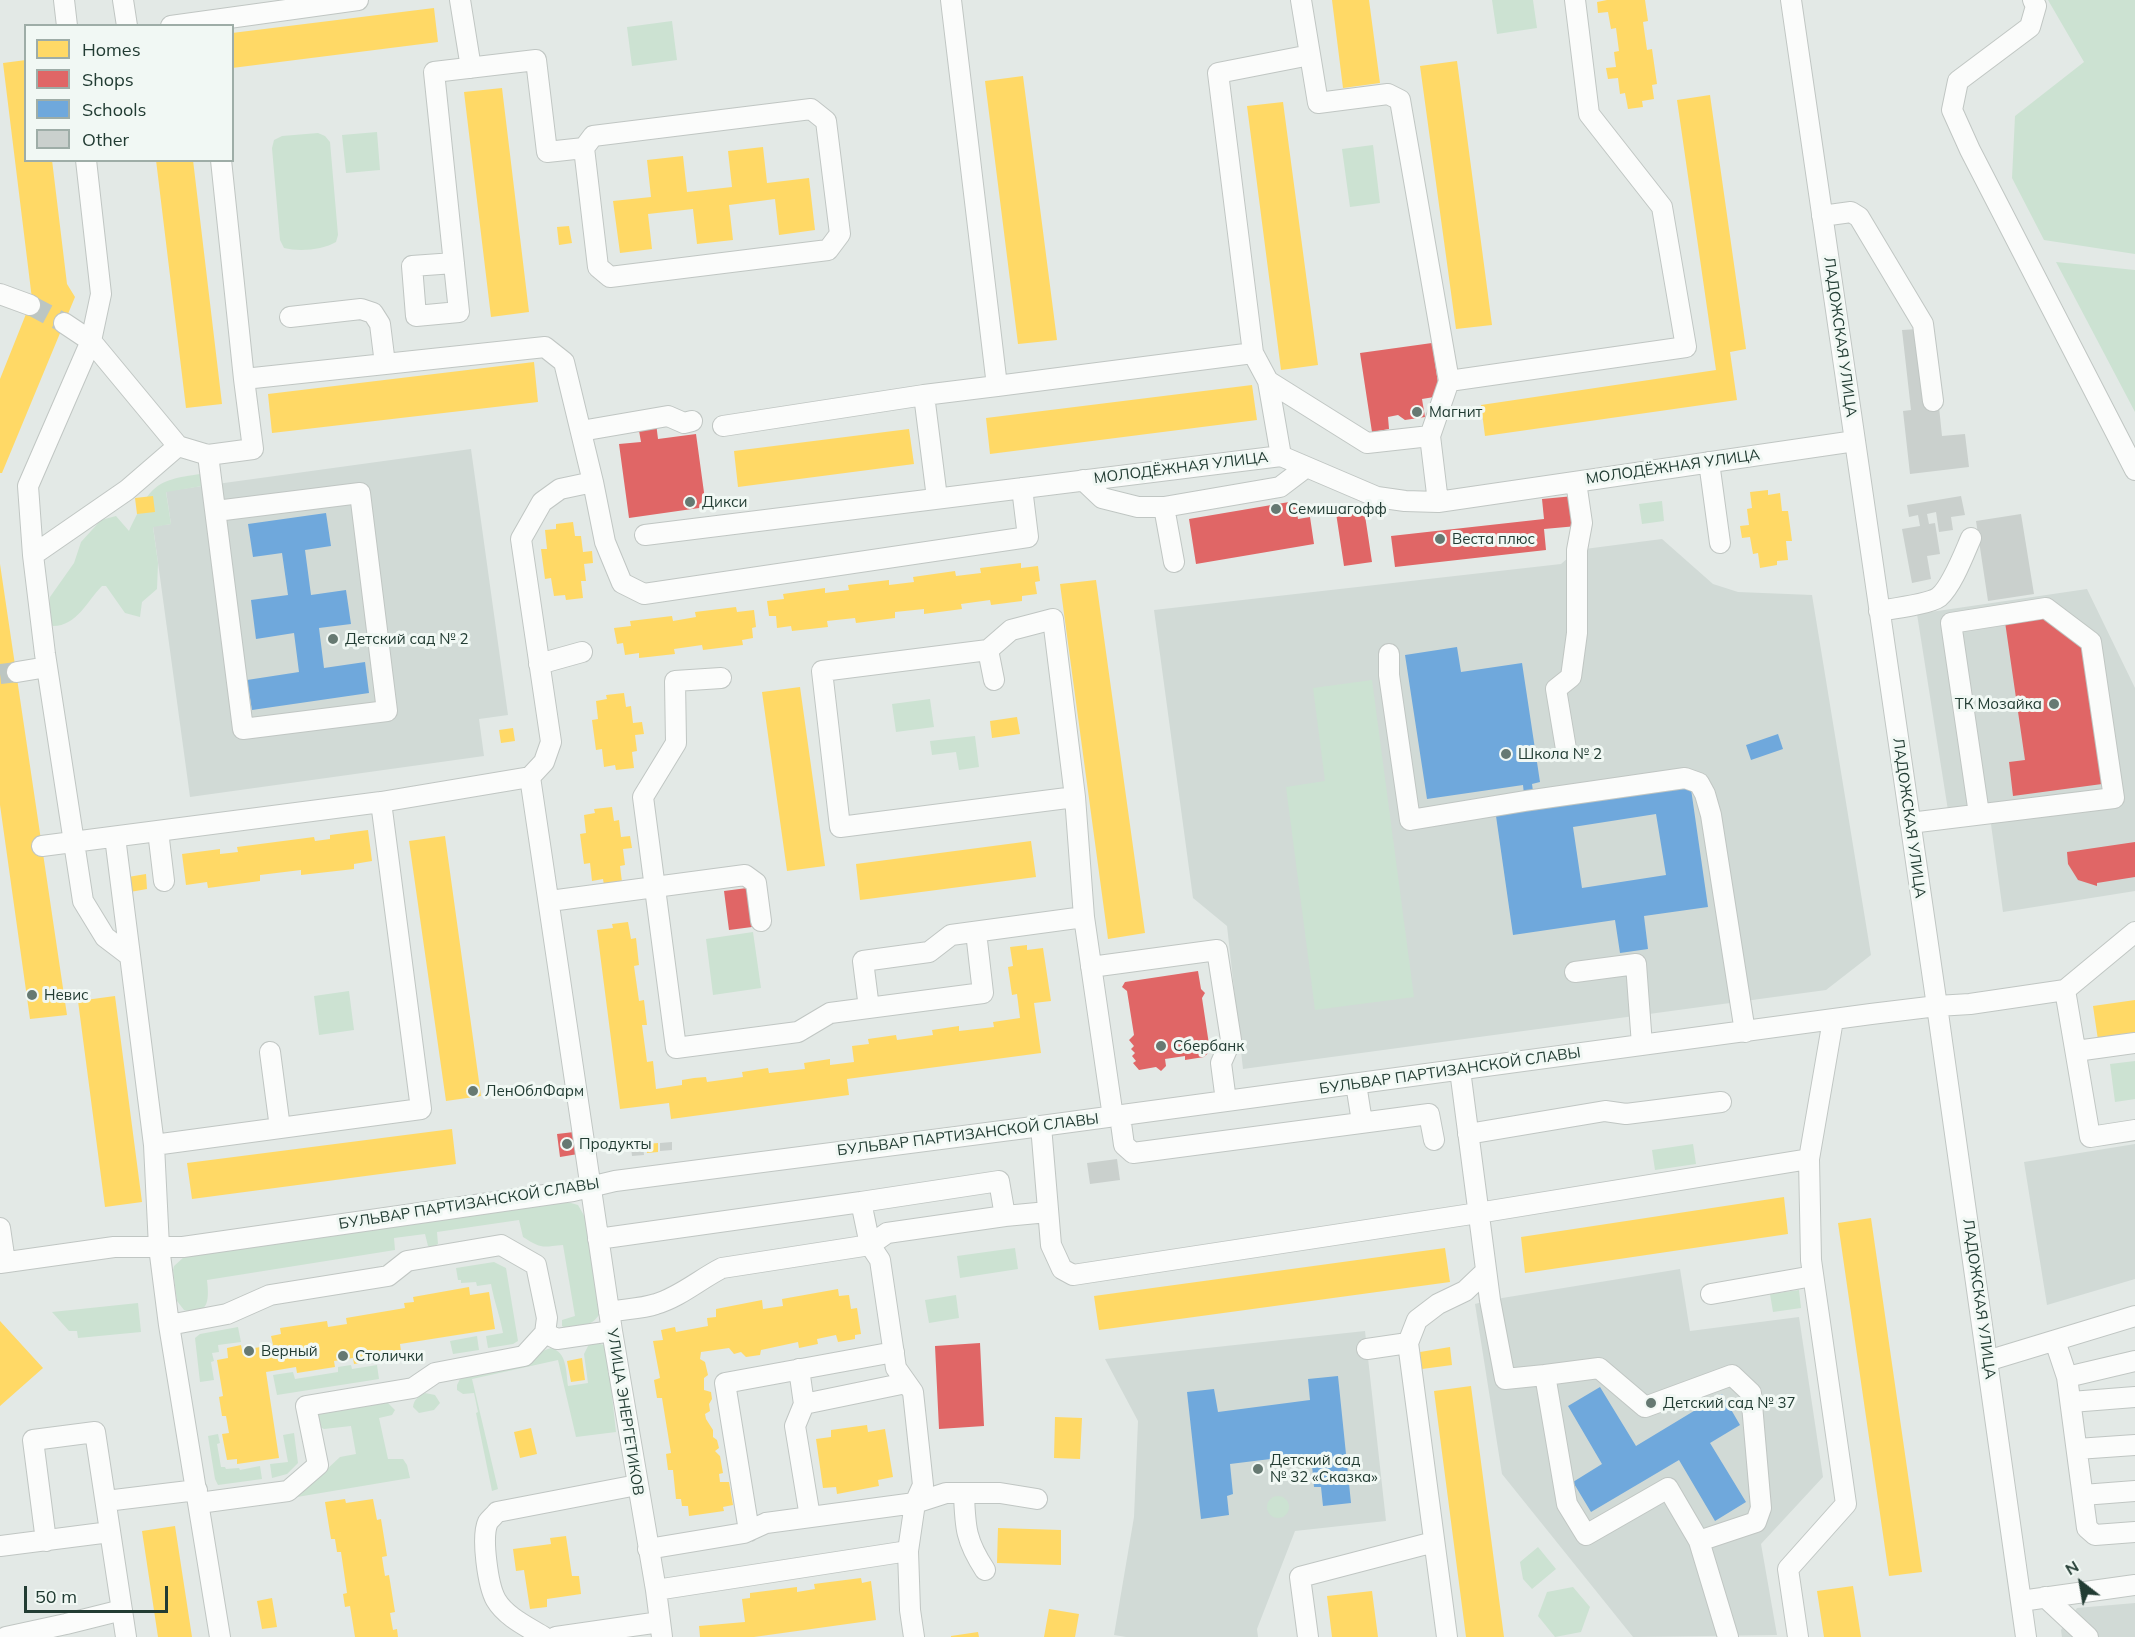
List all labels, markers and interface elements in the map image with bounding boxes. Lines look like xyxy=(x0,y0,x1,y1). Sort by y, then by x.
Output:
legend xyxy=(24,24,234,162)
text: Homes xyxy=(82,38,141,61)
text: Shops xyxy=(82,68,134,91)
text: Schools xyxy=(82,98,146,121)
text: Other xyxy=(82,128,129,151)
street label: ЛАДОЖСКАЯ УЛИЦА xyxy=(1820,256,1860,418)
place label: Магнит xyxy=(1429,403,1482,421)
marker: Магнит xyxy=(1410,405,1424,419)
street label: МОЛОДЁЖНАЯ УЛИЦА xyxy=(1585,446,1761,488)
street label: МОЛОДЁЖНАЯ УЛИЦА xyxy=(1093,448,1269,488)
place label: Дикси xyxy=(702,493,748,511)
marker: Дикси xyxy=(683,495,697,509)
place label: Семишагофф xyxy=(1288,500,1387,518)
marker: Семишагофф xyxy=(1269,502,1283,516)
place label: Веста плюс xyxy=(1452,530,1535,548)
marker: Веста плюс xyxy=(1433,532,1447,546)
place label: Детский сад № 2 xyxy=(345,630,469,648)
marker: Детский сад № 2 xyxy=(326,632,340,646)
place label: ТК Мозайка xyxy=(1955,695,2042,713)
marker: ТК Мозайка xyxy=(2047,697,2061,711)
street label: ЛАДОЖСКАЯ УЛИЦА xyxy=(1889,737,1929,899)
place label: Школа № 2 xyxy=(1518,745,1602,763)
marker: Школа № 2 xyxy=(1499,747,1513,761)
place label: Невис xyxy=(44,986,89,1004)
marker: Невис xyxy=(25,988,39,1002)
place label: Сбербанк xyxy=(1173,1037,1244,1055)
marker: Сбербанк xyxy=(1154,1039,1168,1053)
street label: БУЛЬВАР ПАРТИЗАНСКОЙ СЛАВЫ xyxy=(1318,1044,1582,1098)
place label: ЛенОблФарм xyxy=(485,1082,584,1100)
marker: ЛенОблФарм xyxy=(466,1084,480,1098)
street label: БУЛЬВАР ПАРТИЗАНСКОЙ СЛАВЫ xyxy=(836,1110,1100,1160)
place label: Продукты xyxy=(579,1135,652,1153)
marker: Продукты xyxy=(560,1137,574,1151)
street label: БУЛЬВАР ПАРТИЗАНСКОЙ СЛАВЫ xyxy=(337,1174,601,1234)
street label: ЛАДОЖСКАЯ УЛИЦА xyxy=(1959,1218,1999,1380)
street label: УЛИЦА ЭНЕРГЕТИКОВ xyxy=(603,1327,647,1497)
place label: Верный xyxy=(261,1342,318,1360)
marker: Верный xyxy=(242,1344,256,1358)
place label: Столички xyxy=(355,1347,424,1365)
marker: Столички xyxy=(336,1349,350,1363)
place label: Детский сад № 37 xyxy=(1663,1394,1796,1412)
marker: Детский сад № 37 xyxy=(1644,1396,1658,1410)
place label: Детский сад № 32 «Сказка» xyxy=(1270,1451,1378,1486)
marker: Детский сад № 32 «Сказка» xyxy=(1251,1462,1265,1476)
north arrow xyxy=(2051,1553,2111,1613)
text: N xyxy=(2061,1556,2082,1579)
scale bar xyxy=(27,1574,171,1612)
text: 50 m xyxy=(35,1585,77,1608)

